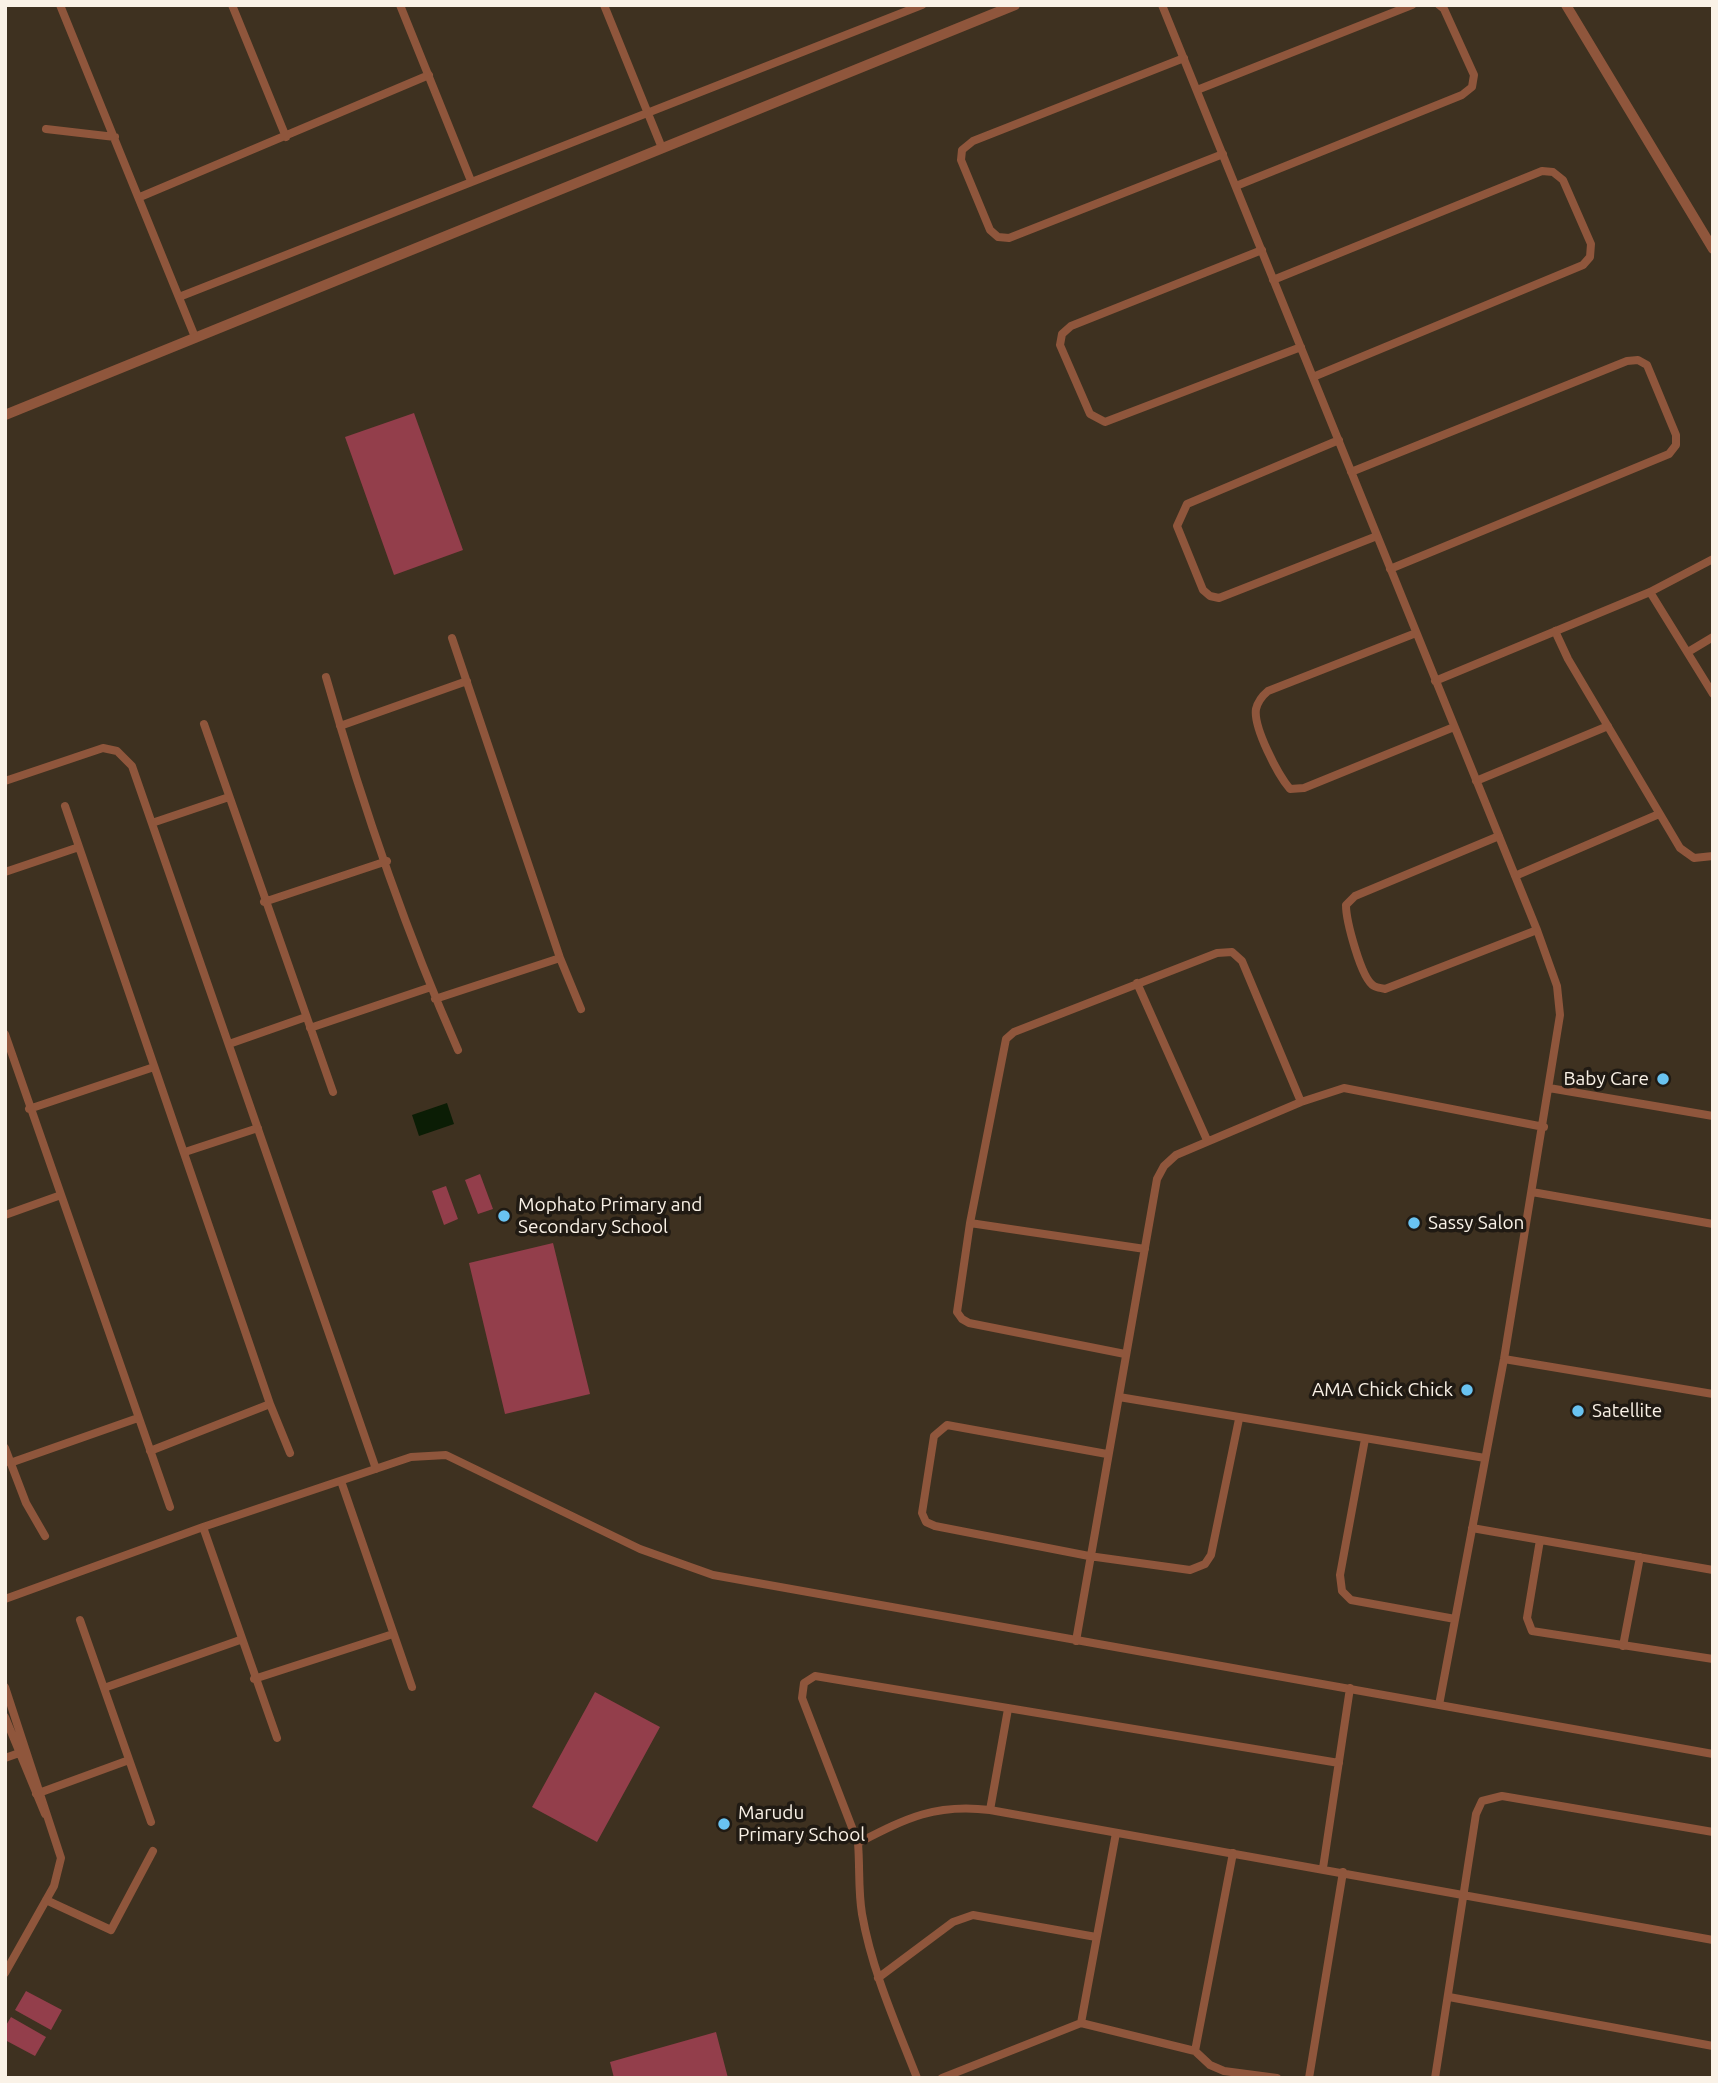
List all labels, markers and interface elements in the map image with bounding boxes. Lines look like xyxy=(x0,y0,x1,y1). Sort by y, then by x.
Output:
place label: Baby Care xyxy=(1563,1068,1649,1090)
marker: Baby Care xyxy=(1655,1071,1671,1087)
place label: Mophato Primary and Secondary School xyxy=(518,1194,702,1238)
marker: Mophato Primary and Secondary School xyxy=(496,1208,512,1224)
place label: Sassy Salon xyxy=(1428,1212,1524,1234)
marker: Sassy Salon xyxy=(1406,1215,1422,1231)
place label: AMA Chick Chick xyxy=(1312,1379,1453,1401)
marker: AMA Chick Chick xyxy=(1459,1382,1475,1398)
place label: Satellite xyxy=(1592,1400,1662,1422)
marker: Satellite xyxy=(1570,1403,1586,1419)
place label: Marudu Primary School xyxy=(738,1802,865,1846)
marker: Marudu Primary School xyxy=(716,1816,732,1832)

